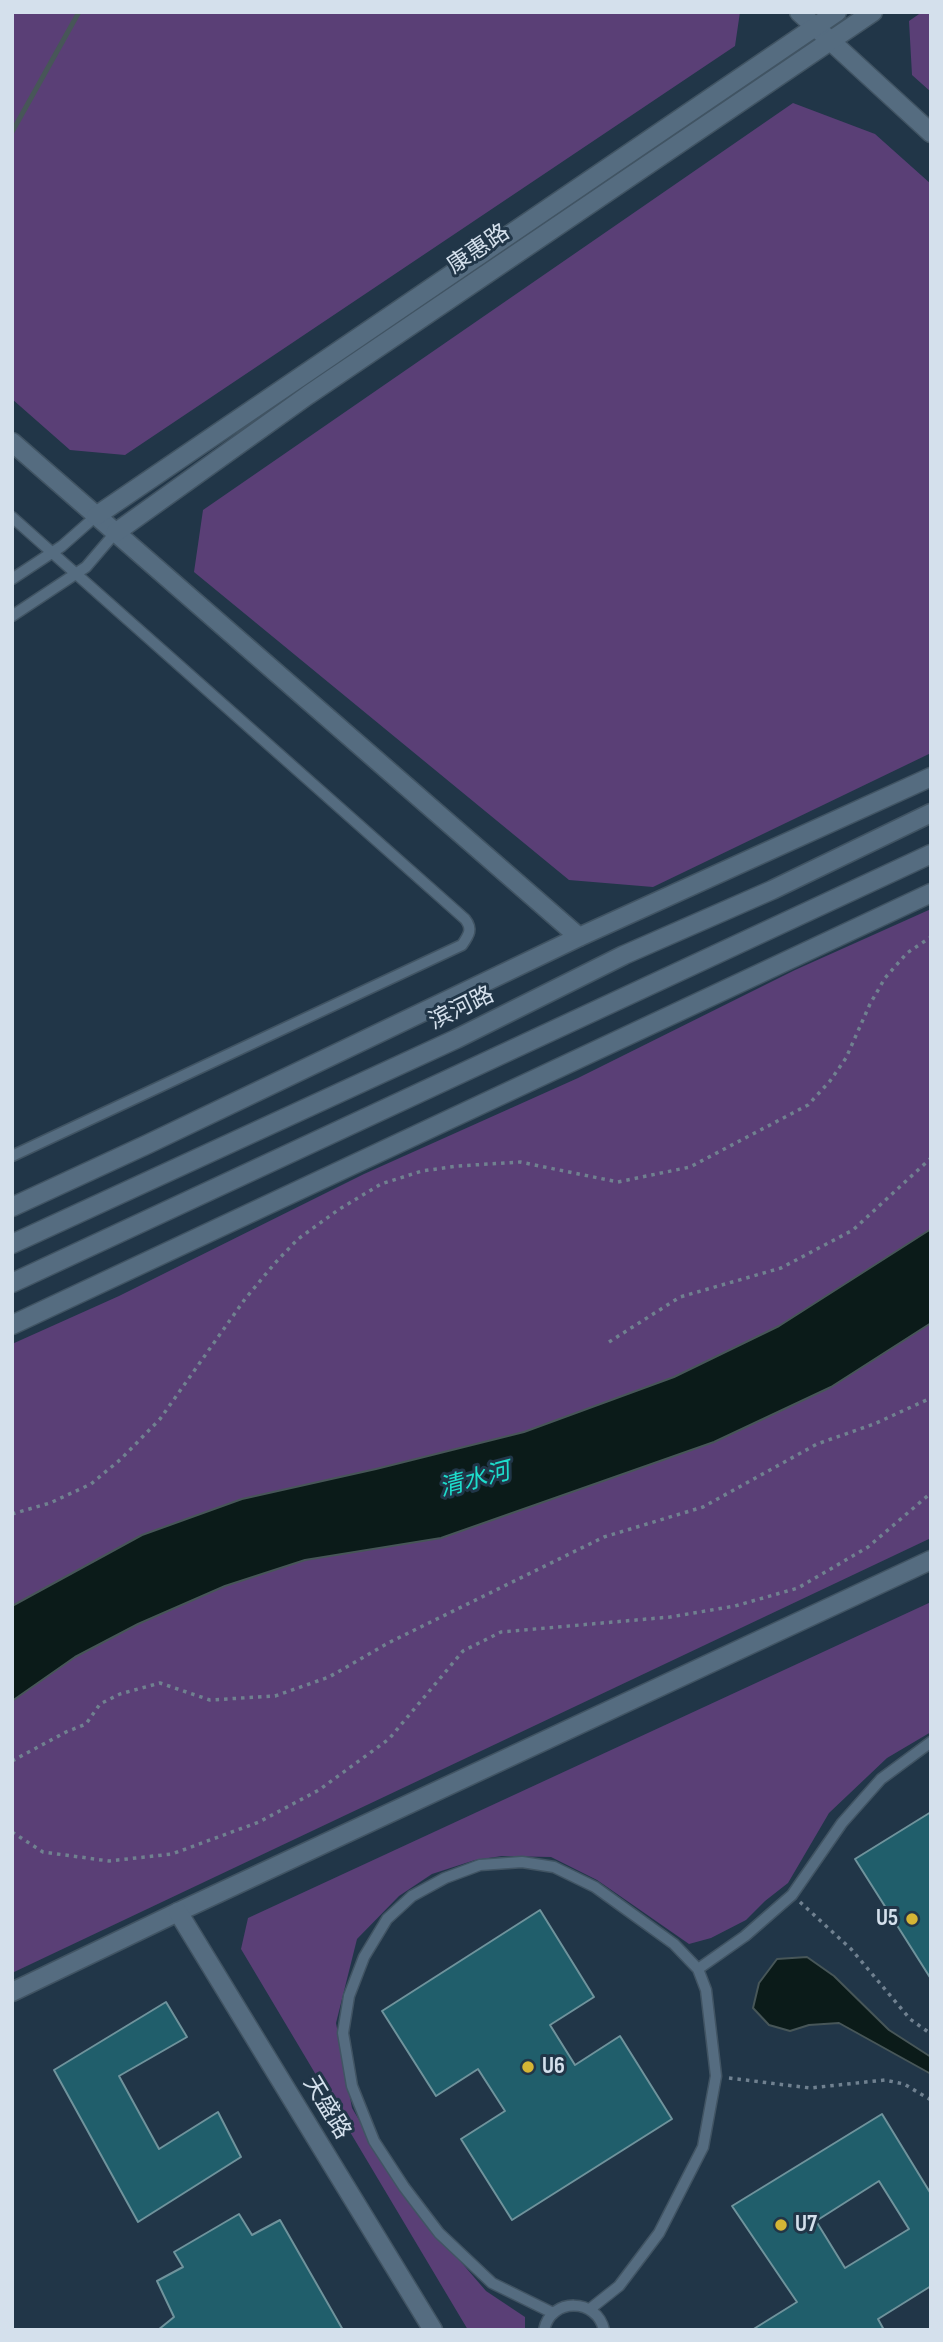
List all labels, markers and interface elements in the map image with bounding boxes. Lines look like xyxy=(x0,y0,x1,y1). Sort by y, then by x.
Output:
street label: 康惠路 xyxy=(443,219,515,281)
street label: 滨河路 xyxy=(425,981,499,1037)
water label: 清水河 xyxy=(436,1458,514,1504)
place label: U5 xyxy=(876,1905,898,1933)
marker: U5 xyxy=(904,1911,920,1927)
place label: U6 xyxy=(542,2053,565,2081)
marker: U6 xyxy=(520,2059,536,2075)
street label: 天盛路 xyxy=(296,2071,356,2145)
place label: U7 xyxy=(795,2211,817,2239)
marker: U7 xyxy=(773,2217,789,2233)

